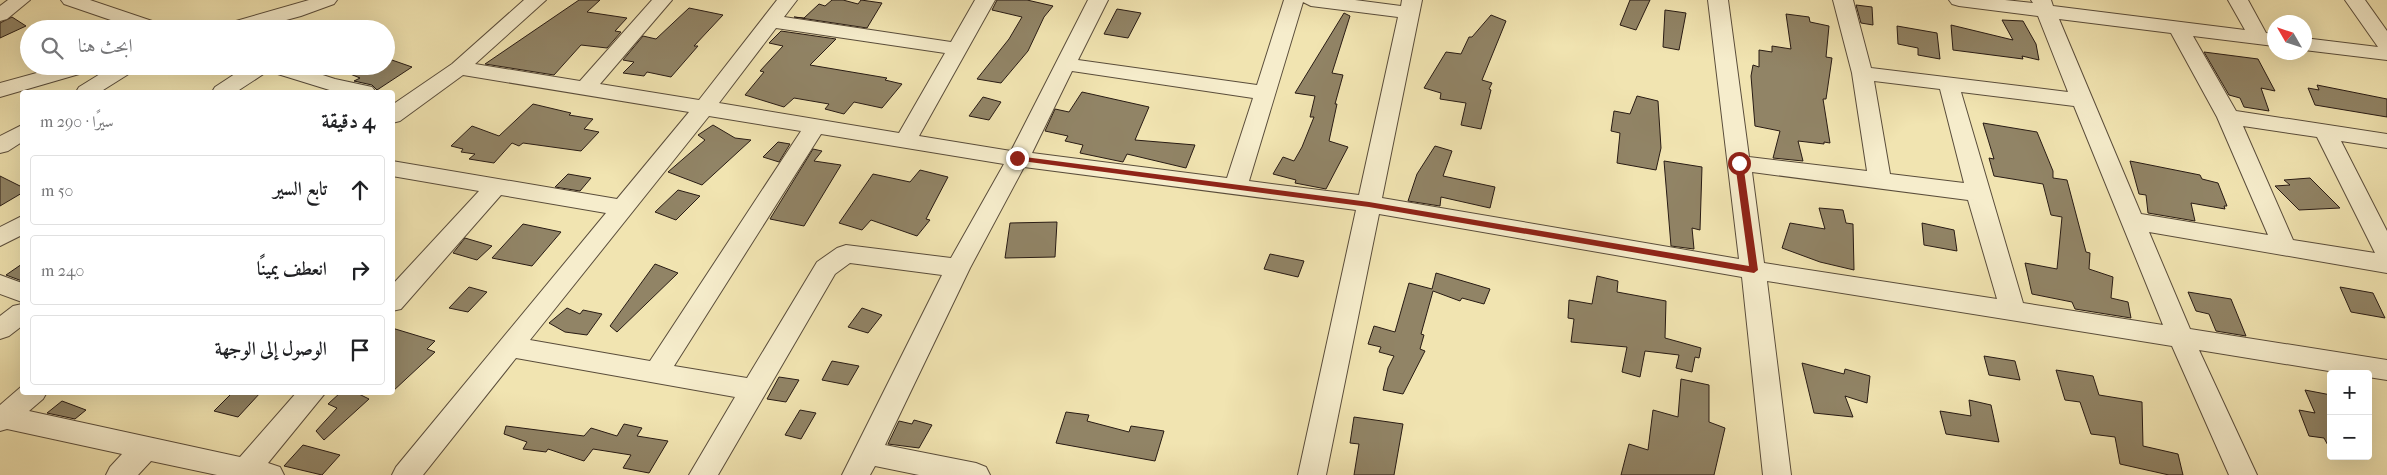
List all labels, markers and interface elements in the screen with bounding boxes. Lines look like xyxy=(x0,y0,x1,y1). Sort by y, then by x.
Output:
north arrow xyxy=(2267,15,2312,60)
search box xyxy=(20,20,395,75)
icon: search xyxy=(38,34,66,62)
text: ابحث هنا xyxy=(78,35,133,57)
text: 4 دقيقة xyxy=(321,109,375,133)
text: سيرًا · 290 m xyxy=(40,112,114,131)
route end xyxy=(1006,147,1029,170)
route start xyxy=(1728,152,1751,175)
icon: ahead xyxy=(346,176,374,204)
text: تابع السير xyxy=(273,178,327,200)
text: 50 m xyxy=(41,181,73,200)
icon: right xyxy=(346,256,374,284)
text: انعطف يمينًا xyxy=(257,258,327,280)
text: 240 m xyxy=(41,261,84,280)
icon: arrive xyxy=(346,336,374,364)
text: الوصول إلى الوجهة xyxy=(215,338,327,360)
map controls xyxy=(2327,370,2372,460)
button: + xyxy=(2327,370,2372,415)
button: − xyxy=(2327,415,2372,460)

